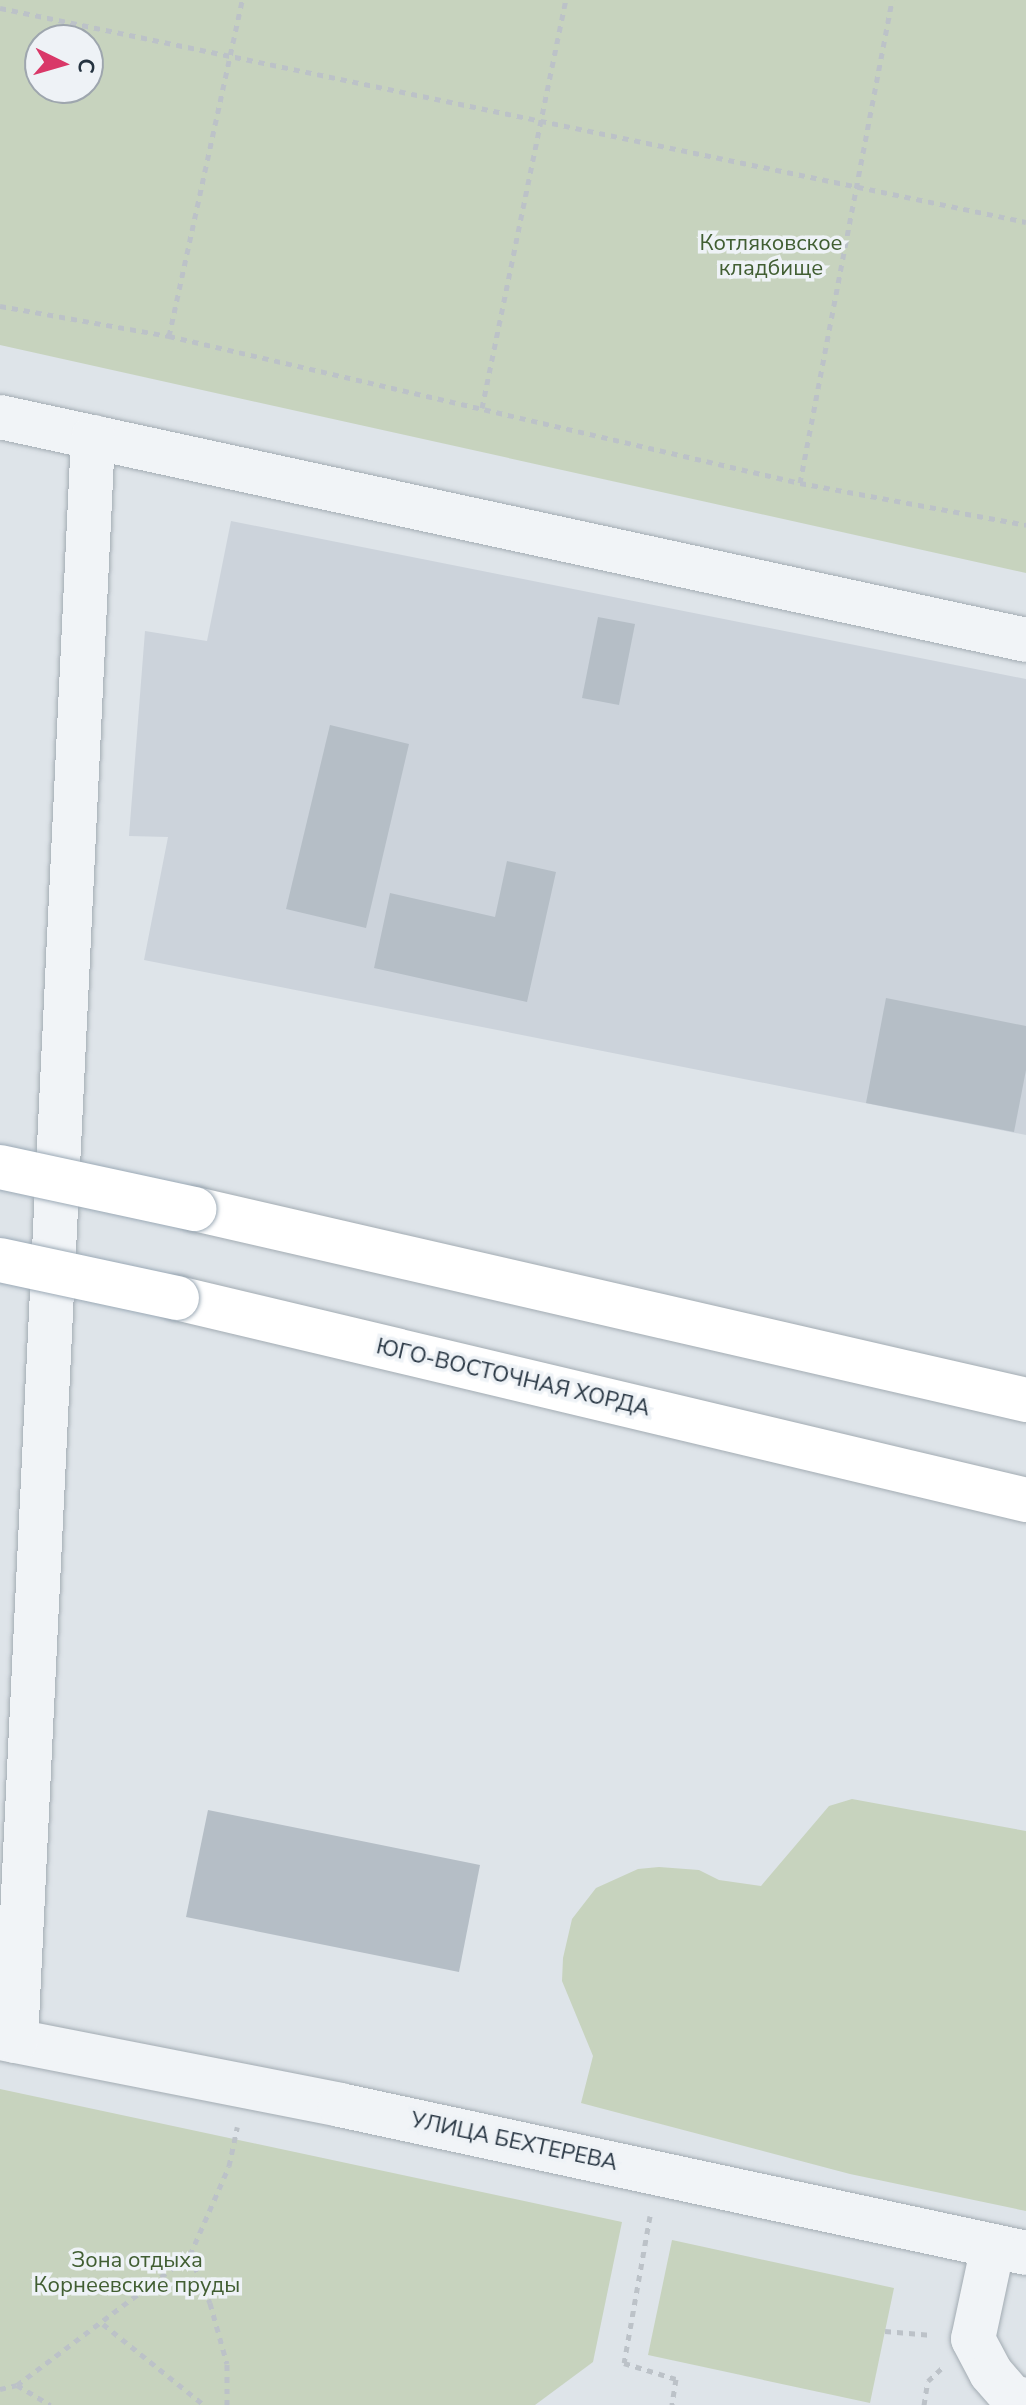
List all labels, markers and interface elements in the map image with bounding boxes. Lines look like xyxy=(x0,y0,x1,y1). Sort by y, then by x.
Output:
north arrow xyxy=(24,24,104,104)
text: С xyxy=(70,57,102,75)
park label: Котляковское кладбище xyxy=(699,230,843,282)
street label: ЮГО-ВОСТОЧНАЯ ХОРДА xyxy=(374,1334,652,1422)
street label: УЛИЦА БЕХТЕРЕВА xyxy=(408,2107,620,2177)
park label: Зона отдыха Корнеевские пруды xyxy=(34,2247,240,2298)

